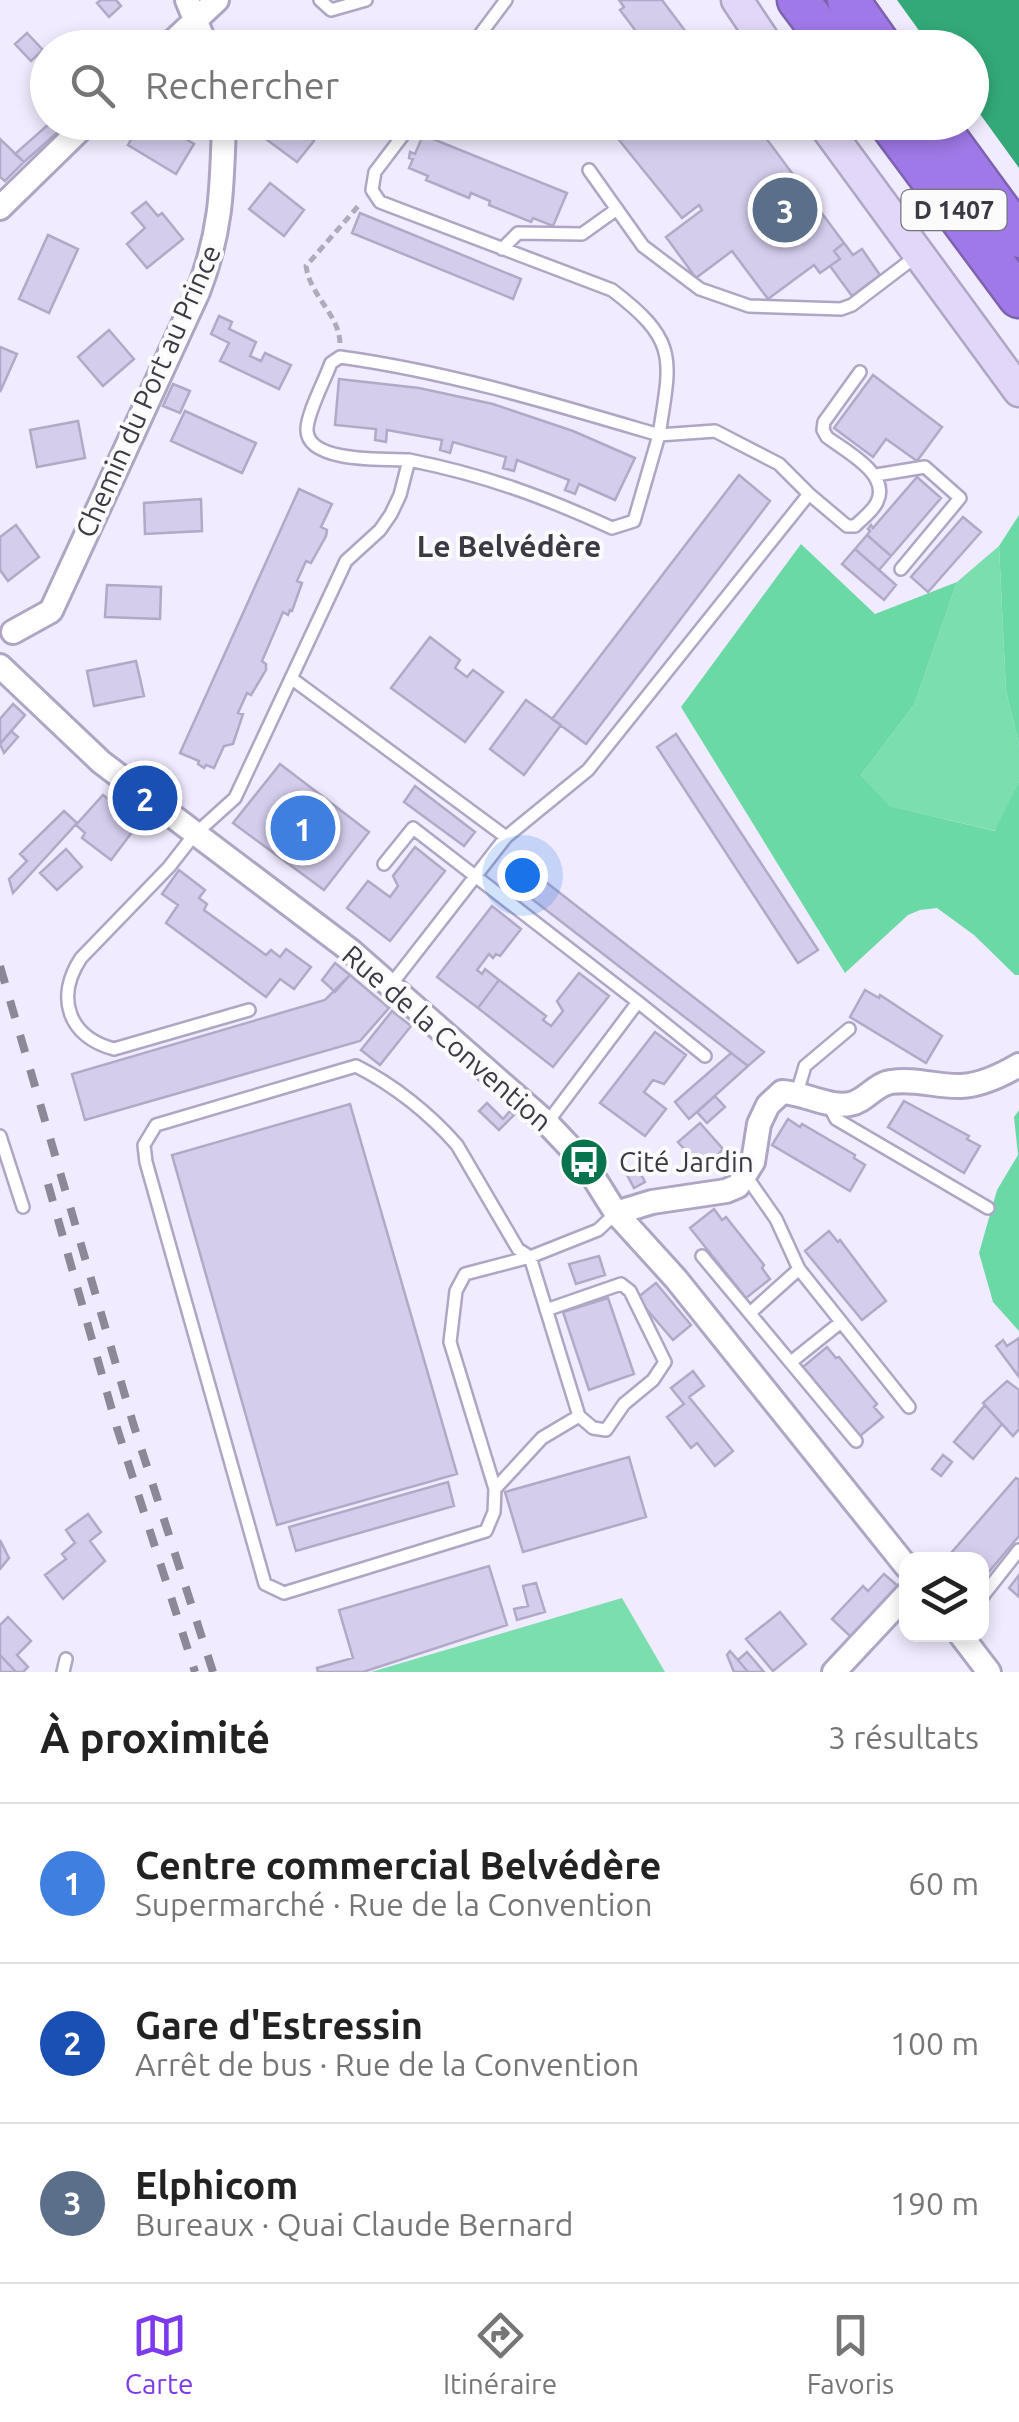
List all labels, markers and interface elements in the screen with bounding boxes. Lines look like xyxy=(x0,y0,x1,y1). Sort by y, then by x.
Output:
search box xyxy=(30,30,989,140)
icon: search xyxy=(65,58,120,113)
text: Rechercher xyxy=(145,64,339,106)
pin: 3 xyxy=(752,172,818,248)
road number: D 1407 xyxy=(902,190,1006,230)
street label: Chemin du Port au Prince xyxy=(69,240,226,542)
district label: Le Belvédère xyxy=(417,529,601,563)
pin: 2 xyxy=(112,760,178,836)
pin: 1 xyxy=(270,790,336,866)
your location xyxy=(497,850,548,901)
street label: Rue de la Convention xyxy=(337,939,558,1137)
bus stop icon: Cité Jardin xyxy=(558,1136,610,1188)
place label: Cité Jardin xyxy=(619,1146,754,1177)
map controls xyxy=(899,1552,989,1642)
button: layers xyxy=(899,1552,989,1642)
text: À proximité xyxy=(40,1714,270,1761)
text: 3 résultats xyxy=(828,1719,979,1755)
text: Centre commercial Belvédère xyxy=(135,1844,661,1886)
text: 1 xyxy=(63,1865,82,1901)
text: 60 m xyxy=(908,1865,979,1901)
text: Supermarché · Rue de la Convention xyxy=(135,1886,653,1922)
text: Gare d'Estressin xyxy=(135,2004,423,2046)
text: 2 xyxy=(63,2025,82,2061)
text: 100 m xyxy=(890,2025,979,2061)
text: Arrêt de bus · Rue de la Convention xyxy=(135,2046,639,2082)
text: Elphicom xyxy=(135,2164,298,2206)
text: 3 xyxy=(63,2185,82,2221)
text: 190 m xyxy=(890,2185,979,2221)
text: Bureaux · Quai Claude Bernard xyxy=(135,2206,574,2242)
tab: Carte xyxy=(125,2308,193,2399)
tab: Itinéraire xyxy=(443,2308,557,2399)
tab: Favoris xyxy=(807,2308,894,2399)

